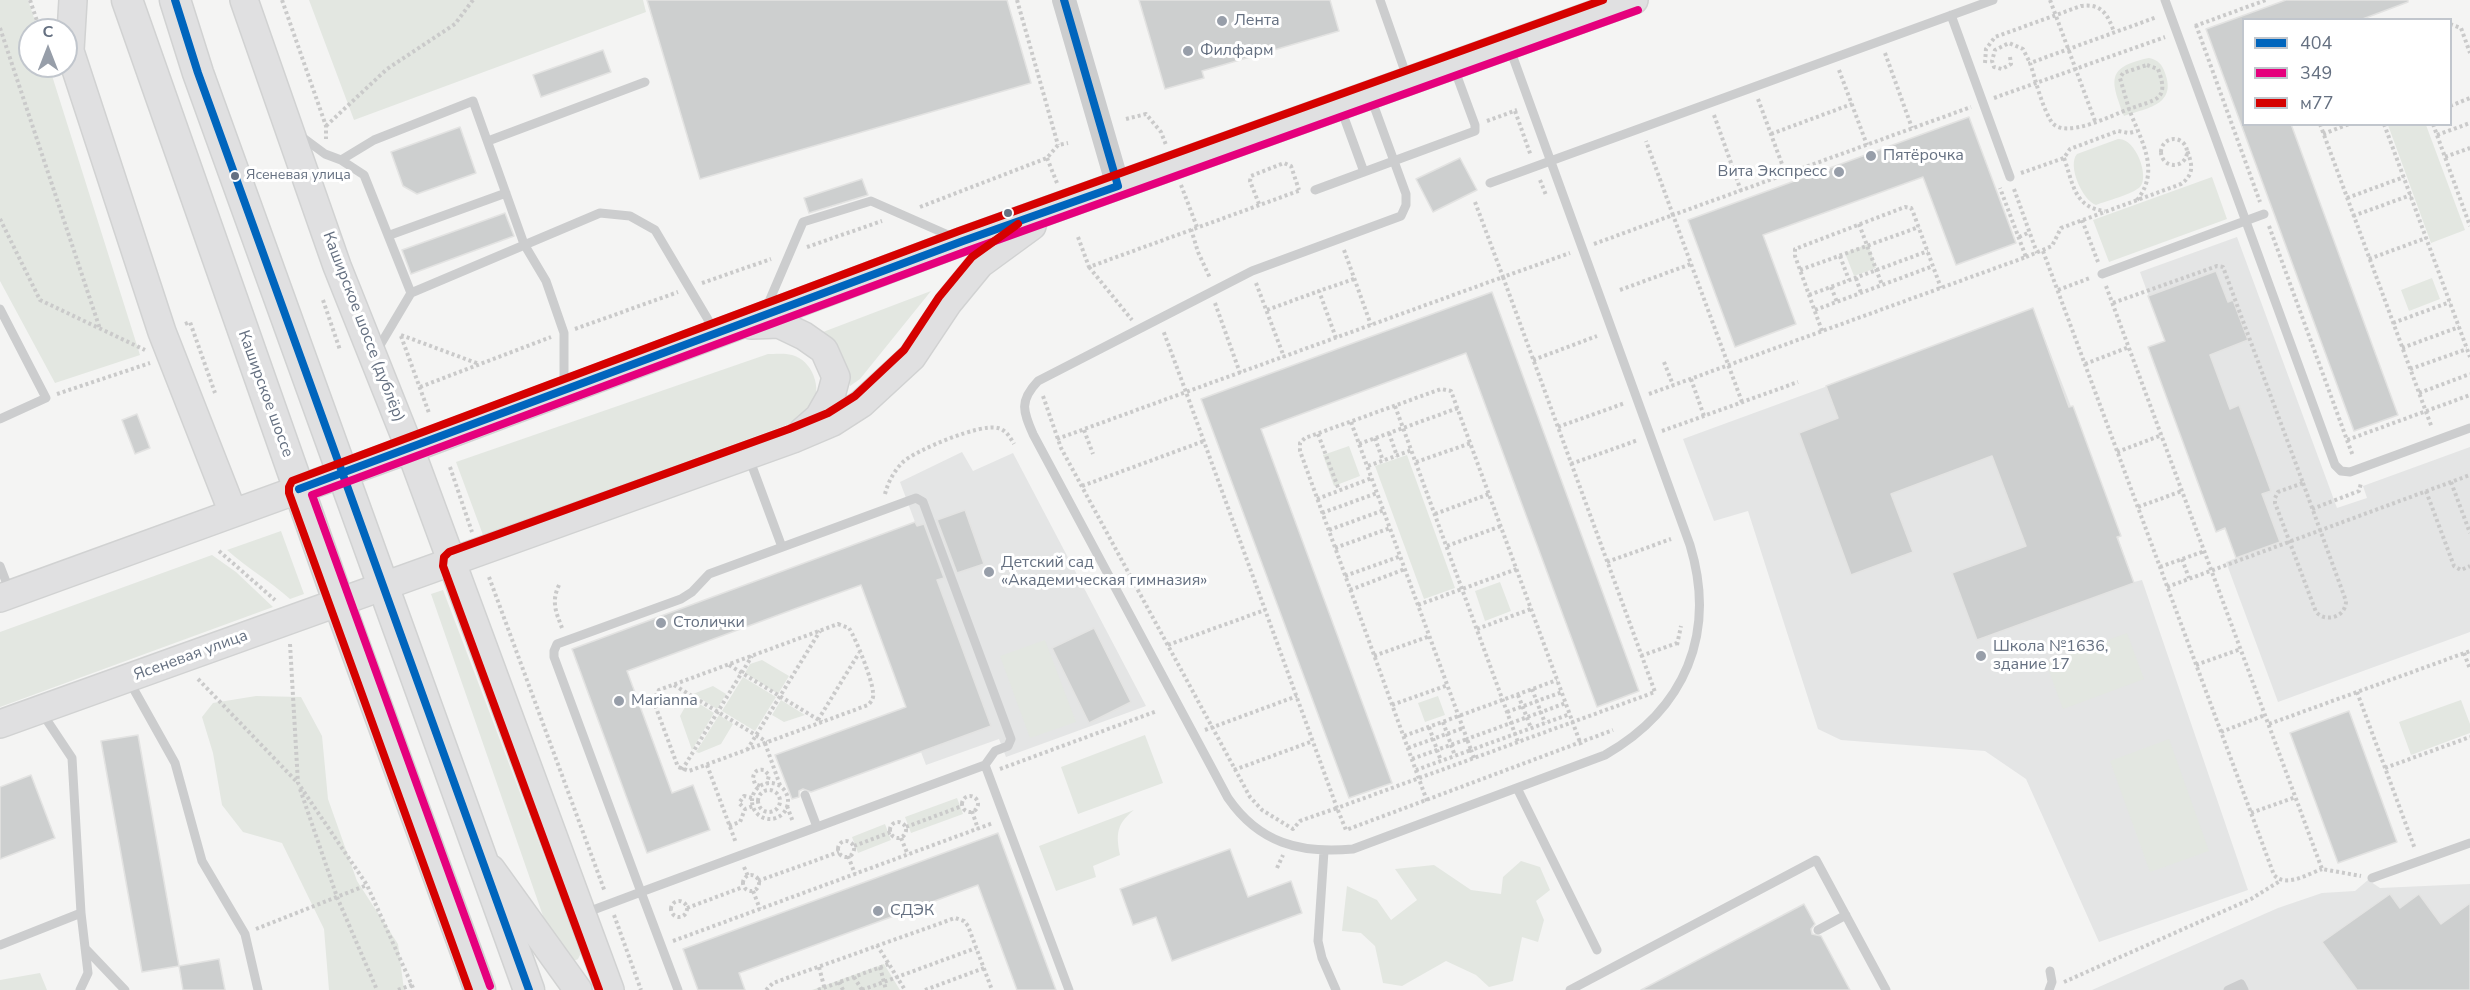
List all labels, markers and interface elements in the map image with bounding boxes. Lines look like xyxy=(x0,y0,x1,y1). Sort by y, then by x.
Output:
place label: Лента xyxy=(1234,11,1280,31)
marker: Лента xyxy=(1215,14,1229,28)
north arrow xyxy=(18,18,78,78)
legend xyxy=(2242,18,2452,126)
text: С xyxy=(43,21,53,43)
text: 404 xyxy=(2300,31,2332,55)
place label: Филфарм xyxy=(1200,41,1273,61)
marker: Филфарм xyxy=(1181,44,1195,58)
text: 349 xyxy=(2300,61,2332,85)
text: м77 xyxy=(2300,91,2333,115)
place label: Пятёрочка xyxy=(1883,146,1964,166)
marker: Пятёрочка xyxy=(1864,149,1878,163)
place label: Вита Экспресс xyxy=(1718,162,1827,182)
marker: Вита Экспресс xyxy=(1832,165,1846,179)
place label: Ясеневая улица xyxy=(246,168,351,184)
marker: Ясеневая улица xyxy=(229,170,241,182)
unlabelled marker xyxy=(1002,207,1014,219)
street label: Каширское шоссе (дублёр) xyxy=(318,229,408,425)
street label: Каширское шоссе xyxy=(233,328,297,460)
place label: Детский сад «Академическая гимназия» xyxy=(1001,553,1207,591)
marker: Детский сад «Академическая гимназия» xyxy=(982,565,996,579)
place label: Столички xyxy=(673,613,745,633)
marker: Столички xyxy=(654,616,668,630)
street label: Ясеневая улица xyxy=(131,626,251,686)
place label: Школа №1636, здание 17 xyxy=(1993,637,2108,675)
marker: Школа №1636, здание 17 xyxy=(1974,649,1988,663)
place label: Marianna xyxy=(631,691,698,711)
marker: Marianna xyxy=(612,694,626,708)
place label: СДЭК xyxy=(890,901,934,921)
marker: СДЭК xyxy=(871,904,885,918)

